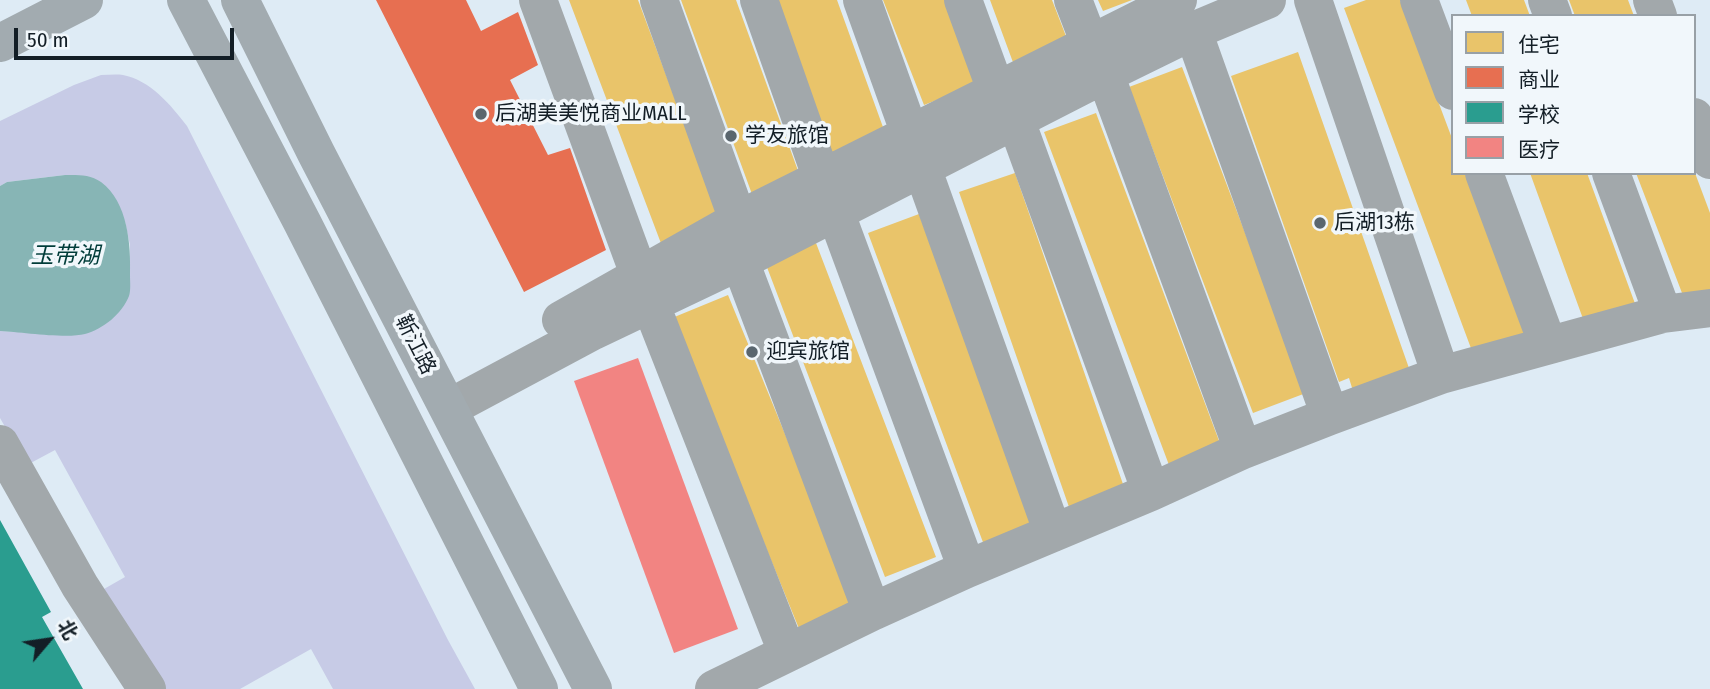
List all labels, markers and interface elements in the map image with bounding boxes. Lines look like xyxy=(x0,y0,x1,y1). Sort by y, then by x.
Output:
scale bar xyxy=(18,14,238,58)
legend xyxy=(1451,14,1696,175)
text: 50 m xyxy=(27,27,69,53)
text: 住宅 xyxy=(1518,32,1560,58)
text: 商业 xyxy=(1518,67,1560,93)
place label: 后湖美美悦商业MALL xyxy=(495,101,687,127)
text: 学校 xyxy=(1518,102,1560,128)
marker: 后湖美美悦商业MALL xyxy=(473,106,489,122)
place label: 学友旅馆 xyxy=(745,123,829,149)
marker: 学友旅馆 xyxy=(723,128,739,144)
text: 医疗 xyxy=(1518,137,1560,163)
place label: 后湖13栋 xyxy=(1334,210,1415,236)
marker: 后湖13栋 xyxy=(1312,215,1328,231)
water label: 玉带湖 xyxy=(31,243,99,271)
street label: 靳江路 xyxy=(389,311,441,379)
place label: 迎宾旅馆 xyxy=(766,339,850,365)
marker: 迎宾旅馆 xyxy=(744,344,760,360)
north arrow xyxy=(14,605,84,675)
text: 北 xyxy=(53,616,82,643)

